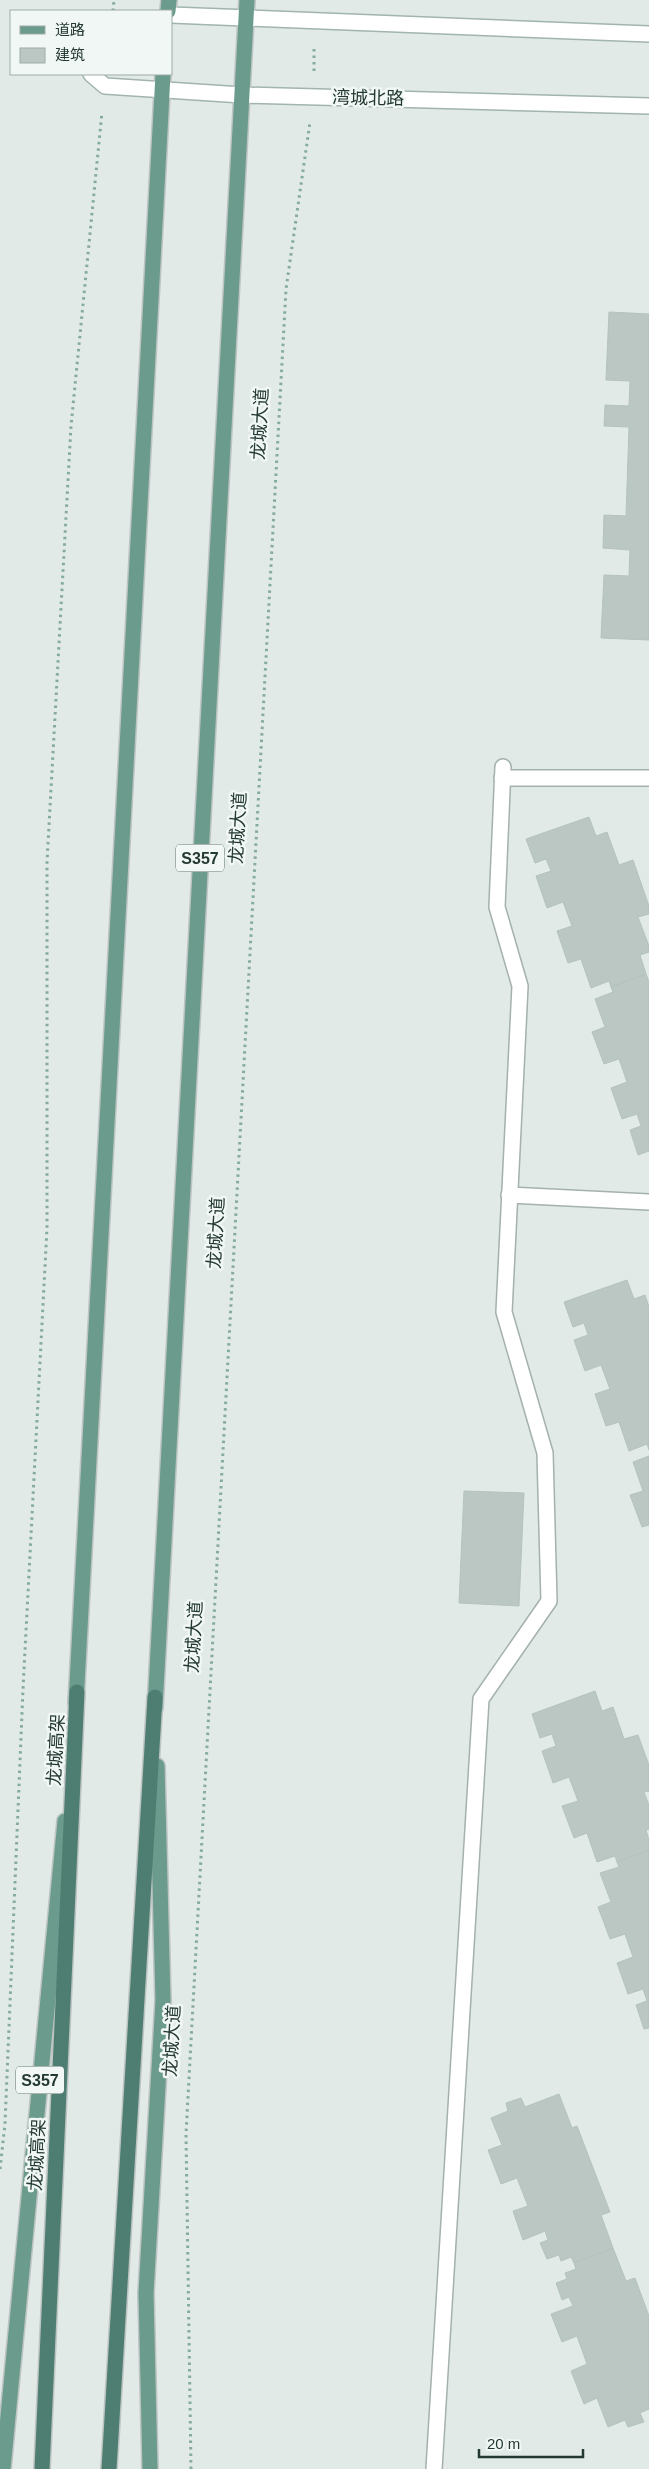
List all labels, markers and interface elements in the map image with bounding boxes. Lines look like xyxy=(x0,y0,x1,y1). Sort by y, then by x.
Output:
legend xyxy=(10,10,172,75)
text: 道路 xyxy=(55,21,85,38)
text: 建筑 xyxy=(55,46,85,63)
street label: 湾城北路 xyxy=(332,87,404,109)
street label: 龙城大道 xyxy=(248,388,272,460)
street label: 龙城大道 xyxy=(226,792,250,864)
road number: S357 xyxy=(176,844,224,871)
street label: 龙城大道 xyxy=(204,1197,228,1269)
street label: 龙城大道 xyxy=(182,1601,206,1673)
street label: 龙城高架 xyxy=(44,1714,68,1786)
street label: 龙城大道 xyxy=(160,2005,184,2077)
road number: S357 xyxy=(16,2066,64,2094)
street label: 龙城高架 xyxy=(25,2119,49,2191)
scale bar xyxy=(479,2426,583,2458)
text: 20 m xyxy=(487,2435,520,2452)

